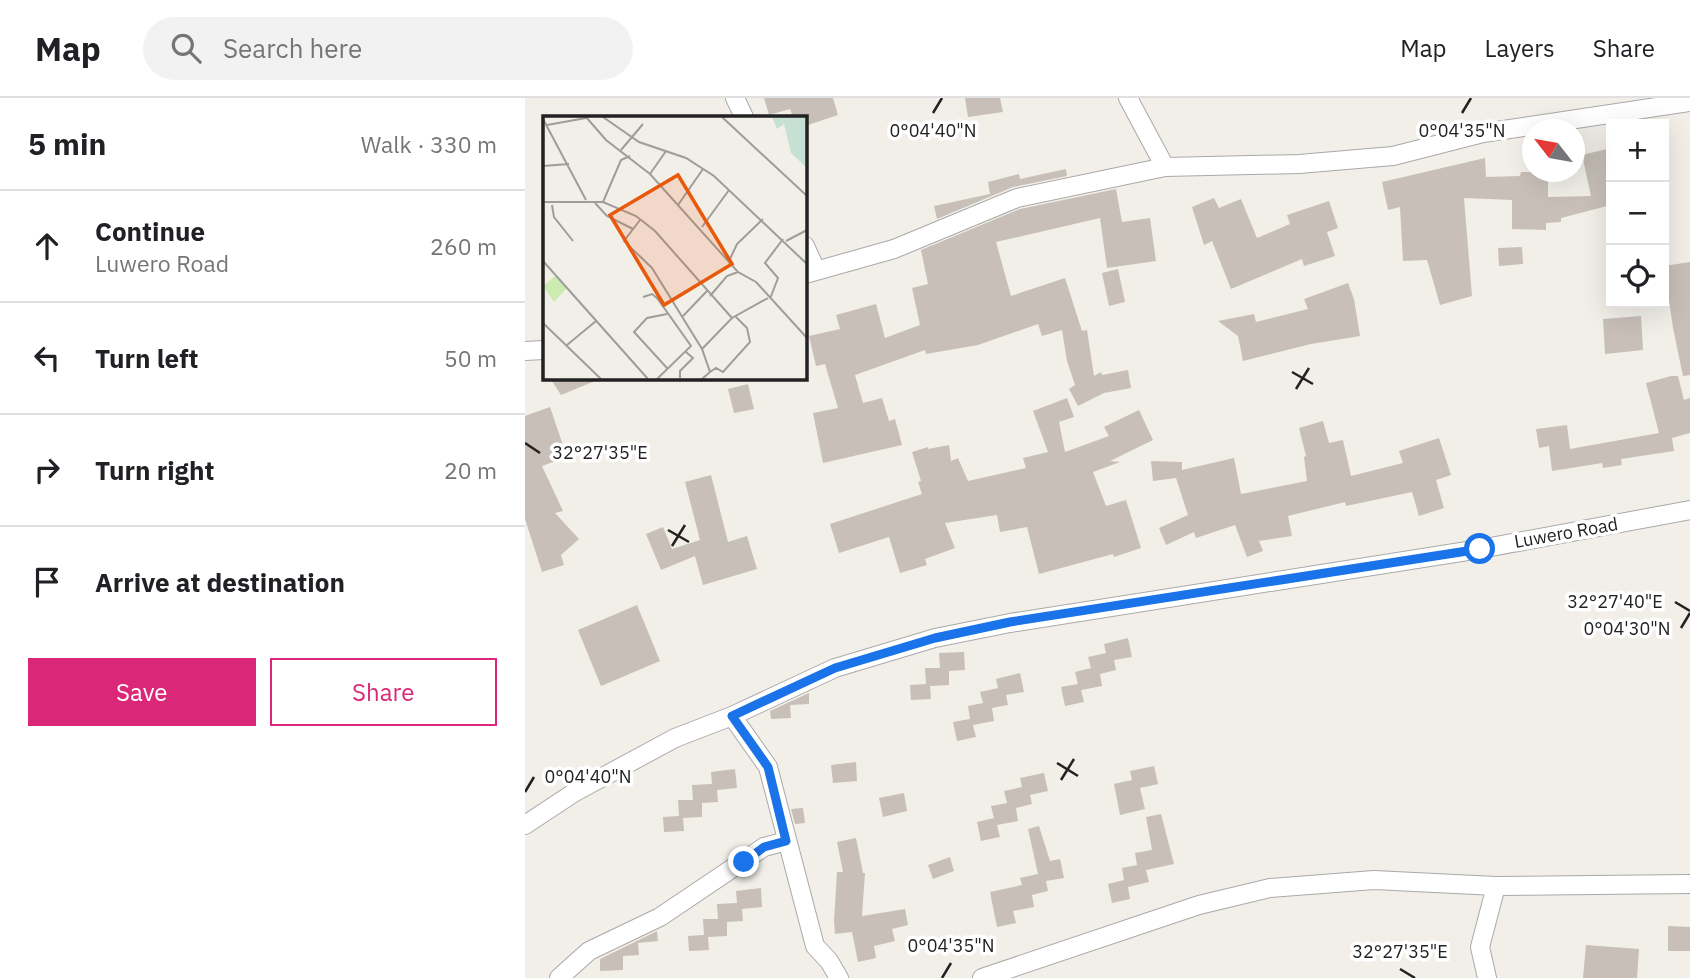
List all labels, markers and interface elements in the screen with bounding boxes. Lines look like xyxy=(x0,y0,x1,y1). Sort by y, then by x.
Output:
search box xyxy=(143,17,633,80)
text: Map xyxy=(35,27,101,70)
icon: search xyxy=(167,29,205,67)
text: Search here xyxy=(223,31,362,65)
text: Map xyxy=(1400,32,1447,64)
text: Layers xyxy=(1485,32,1555,64)
text: Share xyxy=(1593,32,1655,64)
inset map xyxy=(543,116,807,380)
text: 0°04'40"N xyxy=(889,119,977,142)
text: 0°04'35"N xyxy=(1418,119,1506,142)
north arrow xyxy=(1522,119,1585,182)
map controls xyxy=(1606,119,1669,308)
button: + xyxy=(1606,119,1669,182)
text: 5 min xyxy=(28,124,106,163)
text: Walk · 330 m xyxy=(361,129,497,159)
button: − xyxy=(1606,182,1669,245)
text: Continue xyxy=(95,214,205,248)
icon: ahead xyxy=(28,227,66,265)
text: 260 m xyxy=(430,231,497,261)
button: locate xyxy=(1606,245,1669,308)
text: Luwero Road xyxy=(95,248,229,278)
icon: left xyxy=(28,339,66,377)
text: Turn left xyxy=(95,341,198,375)
text: 50 m xyxy=(444,343,497,373)
text: 32°27'35"E xyxy=(552,441,648,464)
icon: right xyxy=(28,451,66,489)
text: Turn right xyxy=(95,453,214,487)
text: 20 m xyxy=(444,455,497,485)
street label: Luwero Road xyxy=(1512,512,1620,553)
route start xyxy=(1464,533,1495,564)
icon: arrive xyxy=(28,563,66,601)
text: Arrive at destination xyxy=(95,565,345,599)
text: 32°27'40"E xyxy=(1567,590,1663,613)
text: 0°04'30"N xyxy=(1583,617,1671,640)
button: Save xyxy=(28,658,256,726)
button: Share xyxy=(270,658,497,726)
text: 0°04'40"N xyxy=(544,765,632,788)
route end xyxy=(728,846,759,877)
text: 0°04'35"N xyxy=(907,934,995,957)
text: 32°27'35"E xyxy=(1352,940,1448,963)

